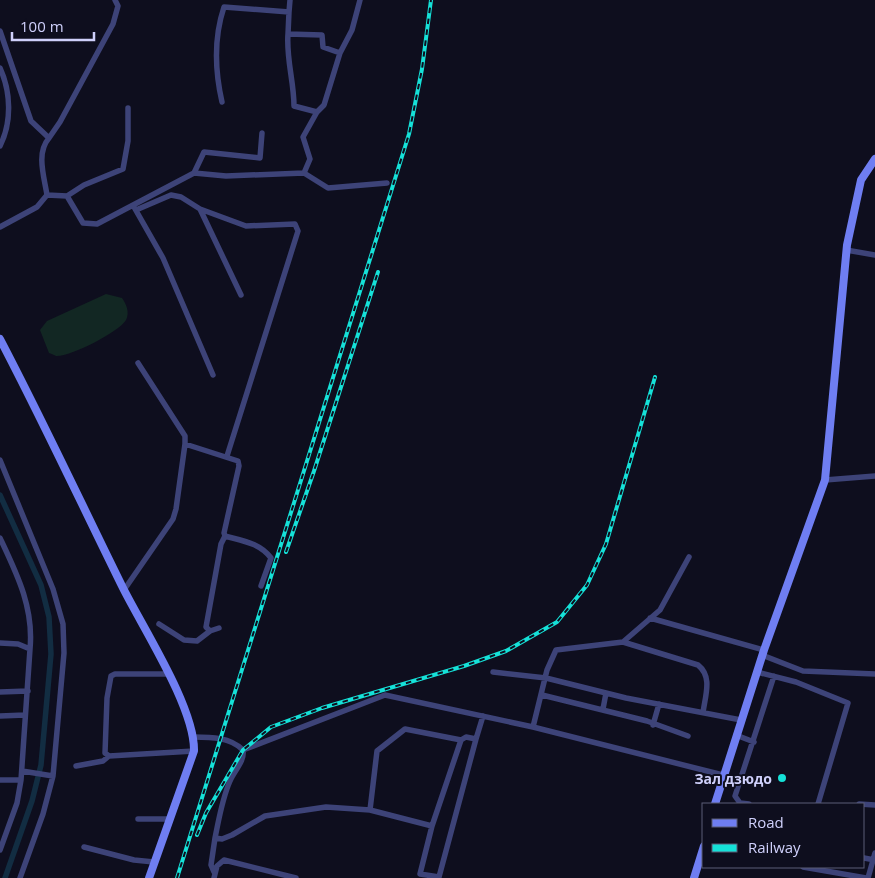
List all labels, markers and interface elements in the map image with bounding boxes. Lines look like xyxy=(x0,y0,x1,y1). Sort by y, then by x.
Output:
scale bar xyxy=(12,10,95,42)
text: 100 m xyxy=(20,16,64,36)
place label: Зал дзюдо xyxy=(694,769,772,788)
marker: Зал дзюдо xyxy=(776,772,788,784)
legend xyxy=(702,803,865,868)
text: Road xyxy=(748,812,784,832)
text: Railway xyxy=(748,837,801,857)

